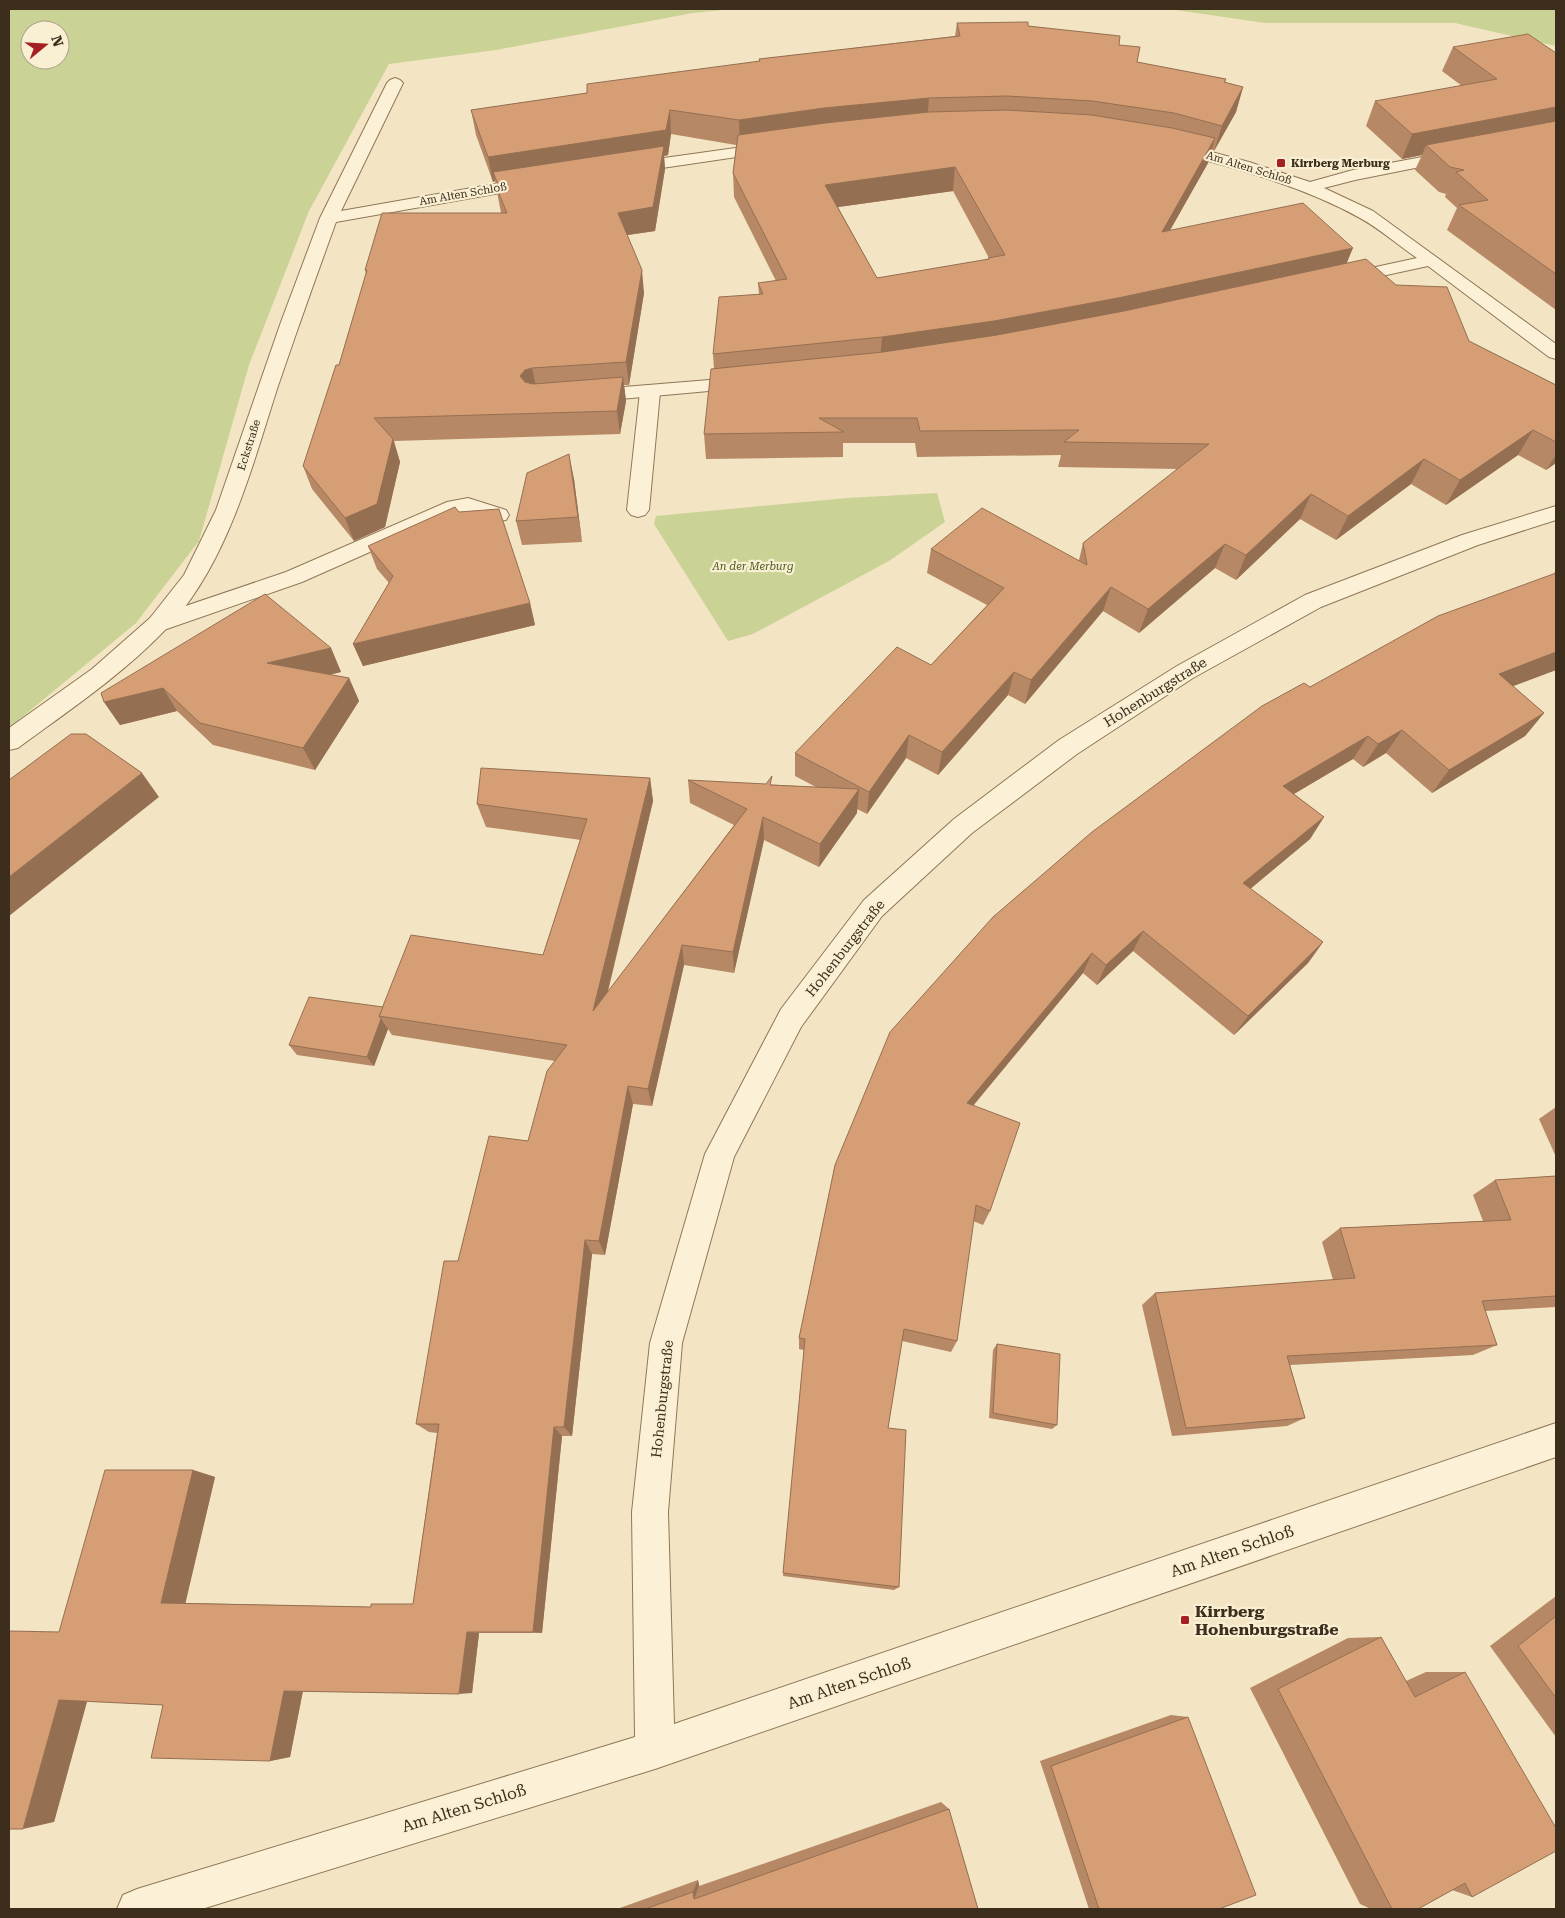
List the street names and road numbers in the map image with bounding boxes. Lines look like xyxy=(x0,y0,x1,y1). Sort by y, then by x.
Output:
street label: Am Alten Schloß xyxy=(1205,149,1293,187)
street label: Am Alten Schloß xyxy=(418,180,508,208)
street label: Eckstraße xyxy=(235,418,263,472)
street label: Hohenburgstraße xyxy=(1101,654,1210,730)
street label: Hohenburgstraße xyxy=(802,896,888,1000)
street label: Hohenburgstraße xyxy=(648,1339,676,1459)
street label: Am Alten Schloß xyxy=(1168,1521,1296,1581)
street label: Am Alten Schloß xyxy=(785,1653,913,1713)
street label: Am Alten Schloß xyxy=(400,1780,529,1836)

